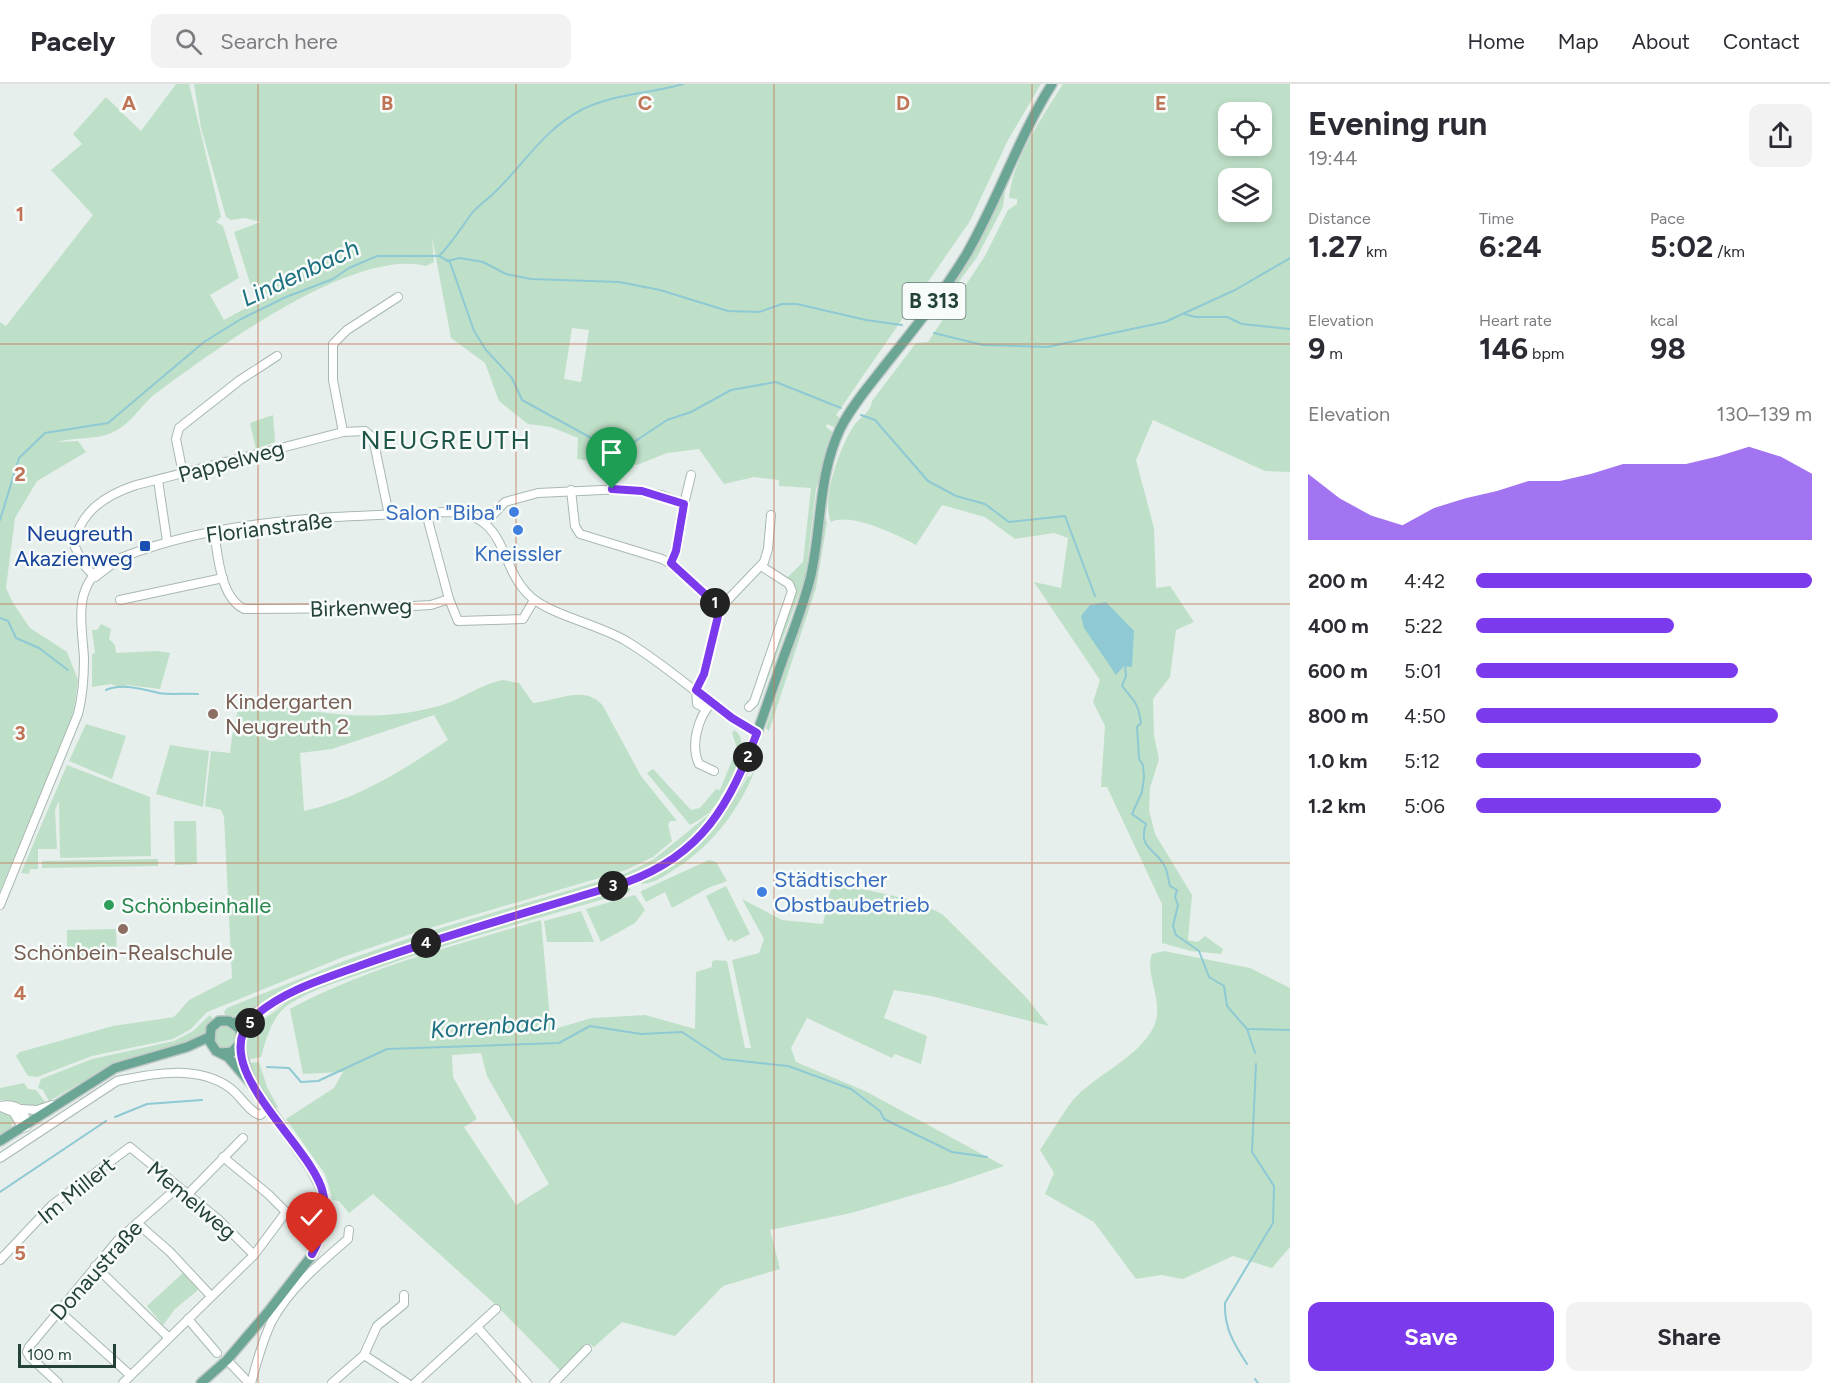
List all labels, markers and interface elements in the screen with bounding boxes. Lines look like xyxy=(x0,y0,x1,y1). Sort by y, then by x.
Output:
search box xyxy=(151,14,571,68)
text: Pacely xyxy=(30,24,115,58)
icon: search xyxy=(172,25,205,58)
text: Search here xyxy=(220,28,338,55)
text: Home xyxy=(1468,29,1525,54)
text: Map xyxy=(1558,29,1599,54)
text: About xyxy=(1632,29,1690,54)
text: Contact xyxy=(1723,29,1800,54)
text: A xyxy=(122,91,137,115)
text: B xyxy=(381,91,393,115)
text: C xyxy=(638,91,652,115)
text: D xyxy=(896,91,910,115)
text: E xyxy=(1155,91,1167,115)
map controls xyxy=(1218,102,1272,222)
button: locate xyxy=(1218,102,1272,156)
text: Evening run xyxy=(1308,104,1487,143)
button: share xyxy=(1749,104,1812,167)
text: 19:44 xyxy=(1308,146,1357,170)
button: layers xyxy=(1218,168,1272,222)
text: 1 xyxy=(16,202,24,226)
text: Distance xyxy=(1308,209,1371,228)
text: Time xyxy=(1479,209,1514,228)
text: Pace xyxy=(1650,209,1685,228)
text: 1.27 xyxy=(1308,228,1362,265)
text: 6:24 xyxy=(1479,228,1542,265)
text: 5:02 xyxy=(1650,228,1713,265)
water label: Lindenbach xyxy=(236,233,363,312)
text: km xyxy=(1362,242,1387,261)
text: /km xyxy=(1713,242,1745,261)
road number: B 313 xyxy=(902,283,966,319)
text: Elevation xyxy=(1308,311,1374,330)
text: Heart rate xyxy=(1479,311,1552,330)
text: kcal xyxy=(1650,311,1678,330)
text: 9 xyxy=(1308,330,1325,367)
text: 146 xyxy=(1479,330,1528,367)
text: 98 xyxy=(1650,330,1686,367)
text: m xyxy=(1325,344,1343,363)
text: bpm xyxy=(1528,344,1564,363)
text: Elevation xyxy=(1308,402,1390,426)
text: 130–139 m xyxy=(1717,402,1812,426)
district label: NEUGREUTH xyxy=(361,424,531,456)
pin xyxy=(586,427,637,489)
street label: Pappelweg xyxy=(175,434,287,489)
icon: arrive xyxy=(595,436,628,469)
text: 2 xyxy=(14,462,26,486)
place label: Salon "Biba" xyxy=(385,499,502,526)
marker: Salon "Biba" xyxy=(507,505,521,519)
street label: Florianstraße xyxy=(204,506,334,549)
place label: Neugreuth Akazienweg xyxy=(15,520,133,572)
marker: Kneissler xyxy=(511,523,525,537)
marker: Neugreuth Akazienweg xyxy=(138,539,152,553)
place label: Kneissler xyxy=(474,540,562,567)
text: 200 m xyxy=(1308,569,1368,593)
text: 4:42 xyxy=(1404,569,1445,593)
pin: 1 xyxy=(700,588,730,618)
street label: Birkenweg xyxy=(309,592,413,623)
text: 1 xyxy=(712,593,718,612)
text: 400 m xyxy=(1308,614,1369,638)
text: 5:22 xyxy=(1404,614,1443,638)
text: 600 m xyxy=(1308,659,1368,683)
text: 5:01 xyxy=(1404,659,1442,683)
place label: Kindergarten Neugreuth 2 xyxy=(225,688,352,740)
text: 800 m xyxy=(1308,704,1368,728)
text: 4:50 xyxy=(1404,704,1446,728)
marker: Kindergarten Neugreuth 2 xyxy=(206,707,220,721)
text: 3 xyxy=(14,721,26,745)
pin: 2 xyxy=(733,742,763,772)
text: 2 xyxy=(743,747,753,766)
text: 1.0 km xyxy=(1308,749,1367,773)
text: 5:12 xyxy=(1404,749,1440,773)
text: 1.2 km xyxy=(1308,794,1366,818)
text: 5:06 xyxy=(1404,794,1445,818)
place label: Städtischer Obstbaubetrieb xyxy=(774,866,930,918)
pin: 3 xyxy=(598,871,628,901)
text: 3 xyxy=(609,876,617,895)
marker: Städtischer Obstbaubetrieb xyxy=(755,885,769,899)
place label: Schönbeinhalle xyxy=(121,892,271,919)
marker: Schönbeinhalle xyxy=(102,898,116,912)
marker: Schönbein-Realschule xyxy=(116,922,130,936)
pin: 4 xyxy=(411,928,441,958)
text: 4 xyxy=(421,933,431,952)
place label: Schönbein-Realschule xyxy=(13,939,233,966)
text: 4 xyxy=(14,981,27,1005)
water label: Korrenbach xyxy=(429,1007,557,1044)
pin: 5 xyxy=(235,1008,265,1038)
text: 5 xyxy=(245,1013,255,1032)
street label: Im Millert xyxy=(32,1151,120,1230)
street label: Memelweg xyxy=(142,1155,242,1245)
pin xyxy=(286,1192,337,1254)
icon: check xyxy=(295,1201,328,1234)
street label: Donaustraße xyxy=(44,1215,148,1326)
text: 5 xyxy=(14,1241,26,1265)
button: Save xyxy=(1308,1302,1554,1371)
button: Share xyxy=(1566,1302,1812,1371)
scale bar xyxy=(18,1341,116,1368)
text: 100 m xyxy=(27,1345,72,1364)

